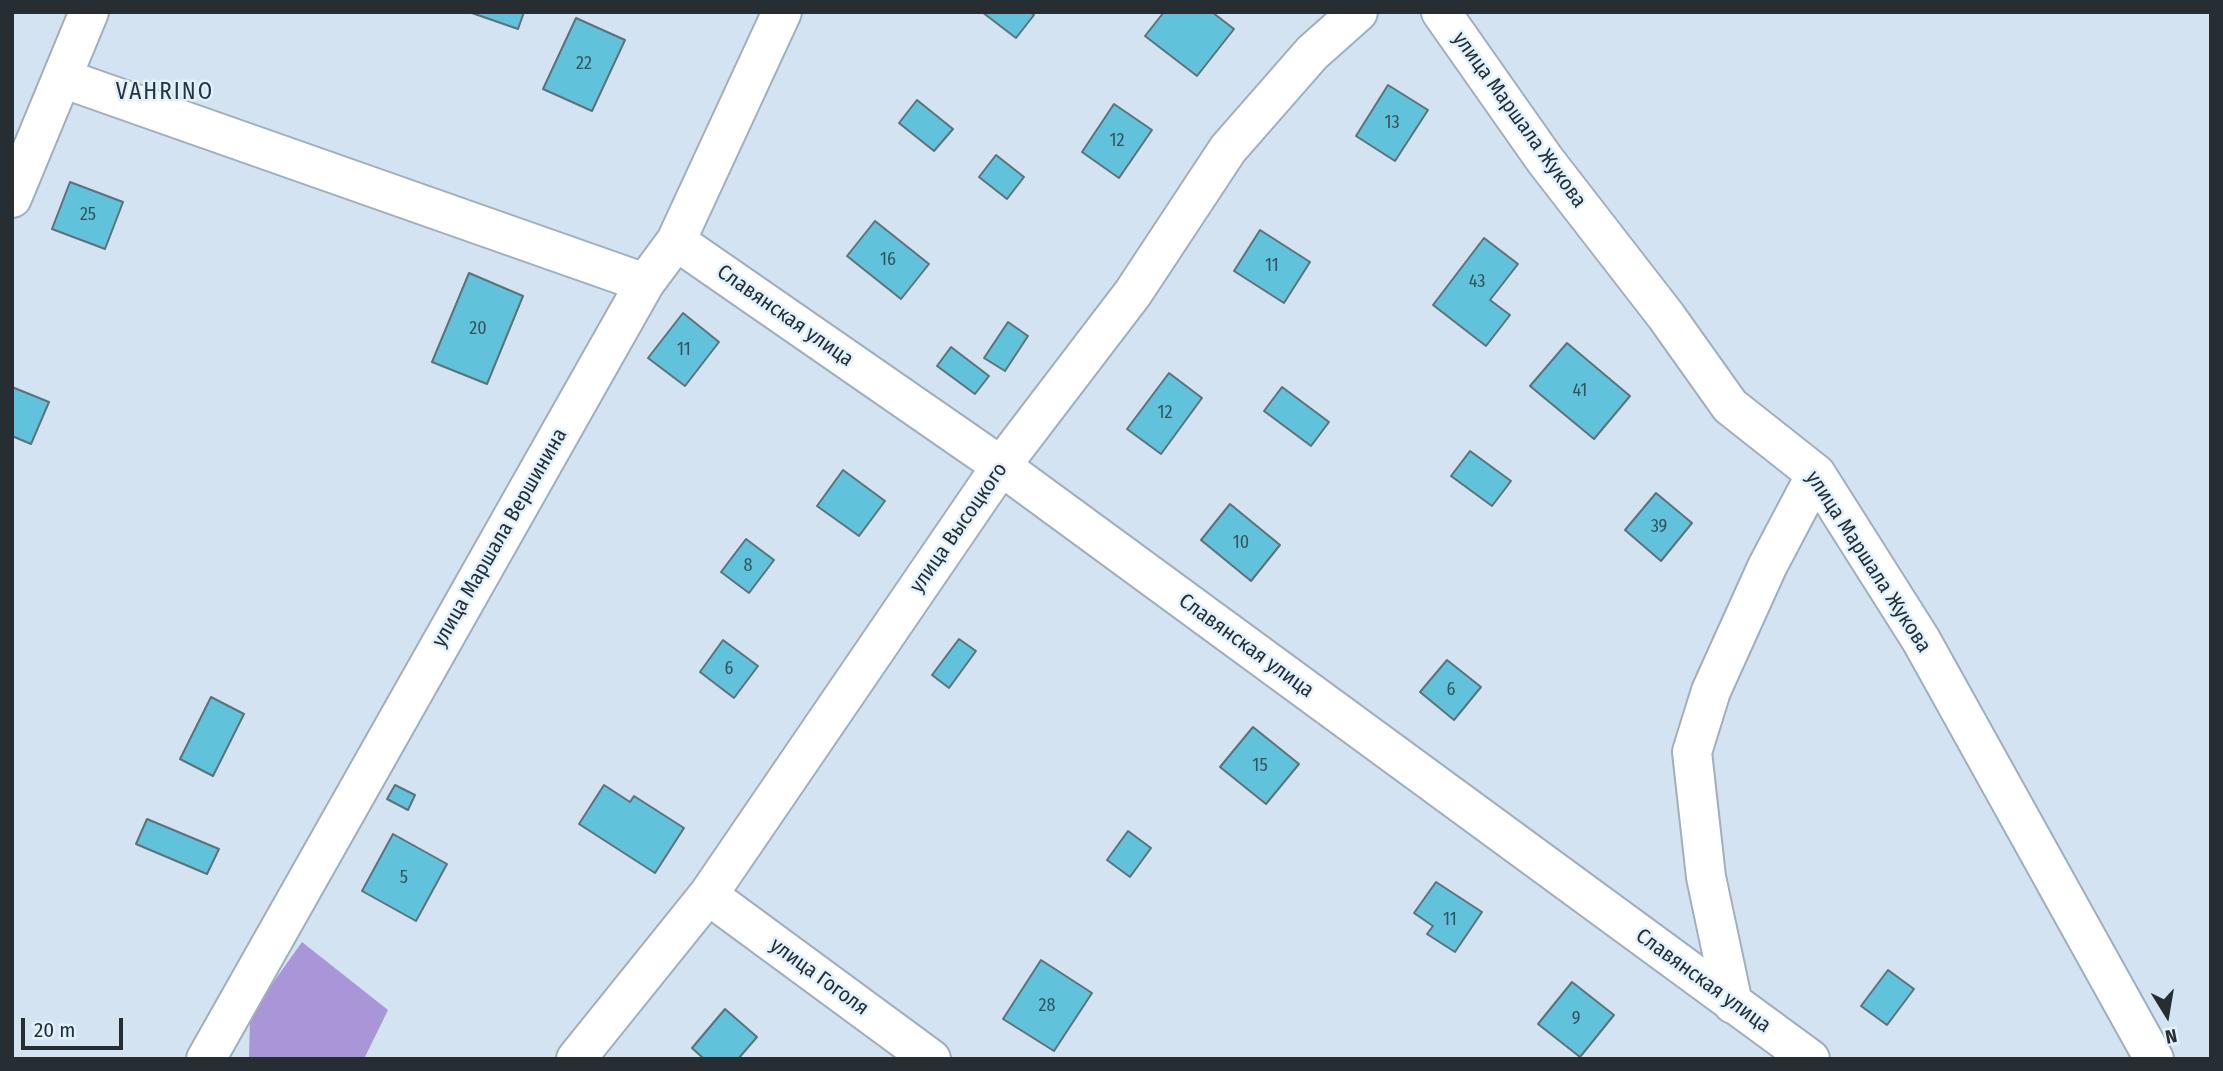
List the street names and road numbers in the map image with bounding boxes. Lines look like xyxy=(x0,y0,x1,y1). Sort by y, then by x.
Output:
street label: улица Маршала Жукова xyxy=(1447,27,1591,213)
street label: Славянская улица xyxy=(712,260,858,372)
street label: улица Маршала Вершинина xyxy=(427,424,573,652)
street label: улица Высоцкого xyxy=(905,458,1013,598)
street label: улица Маршала Жукова xyxy=(1800,467,1936,657)
street label: Славянская улица xyxy=(1174,589,1318,703)
street label: Славянская улица xyxy=(1631,924,1775,1038)
street label: улица Гоголя xyxy=(765,933,873,1021)

